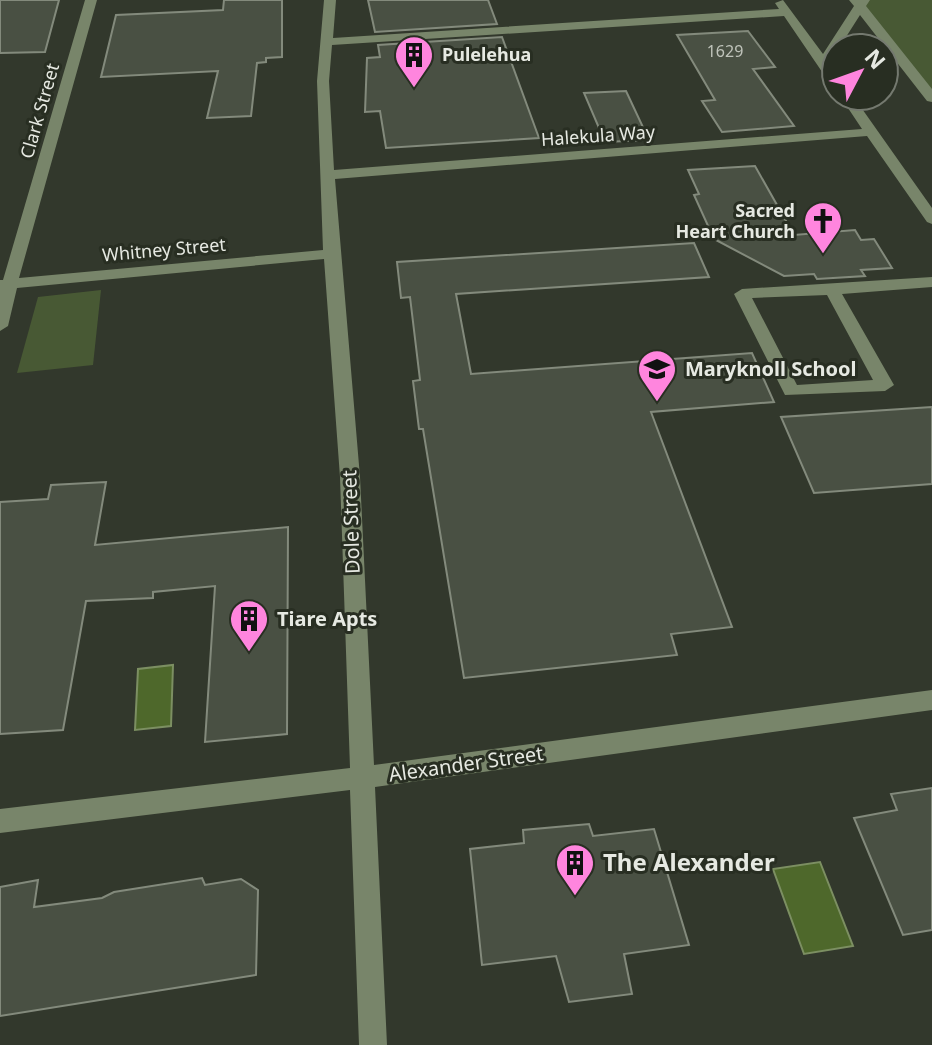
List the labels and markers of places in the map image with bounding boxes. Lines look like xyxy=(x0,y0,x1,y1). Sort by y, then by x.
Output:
building icon: Pulelehua xyxy=(393,34,435,89)
place label: Pulelehua xyxy=(442,42,531,66)
place label: Sacred Heart Church xyxy=(676,198,795,243)
church icon: Sacred Heart Church xyxy=(802,200,844,255)
school or university icon: Maryknoll School xyxy=(636,348,678,403)
place label: Maryknoll School xyxy=(685,355,857,382)
building icon: Tiare Apts xyxy=(228,598,270,653)
place label: Tiare Apts xyxy=(277,605,377,632)
building icon: The Alexander xyxy=(554,842,596,897)
place label: The Alexander xyxy=(603,845,775,878)

